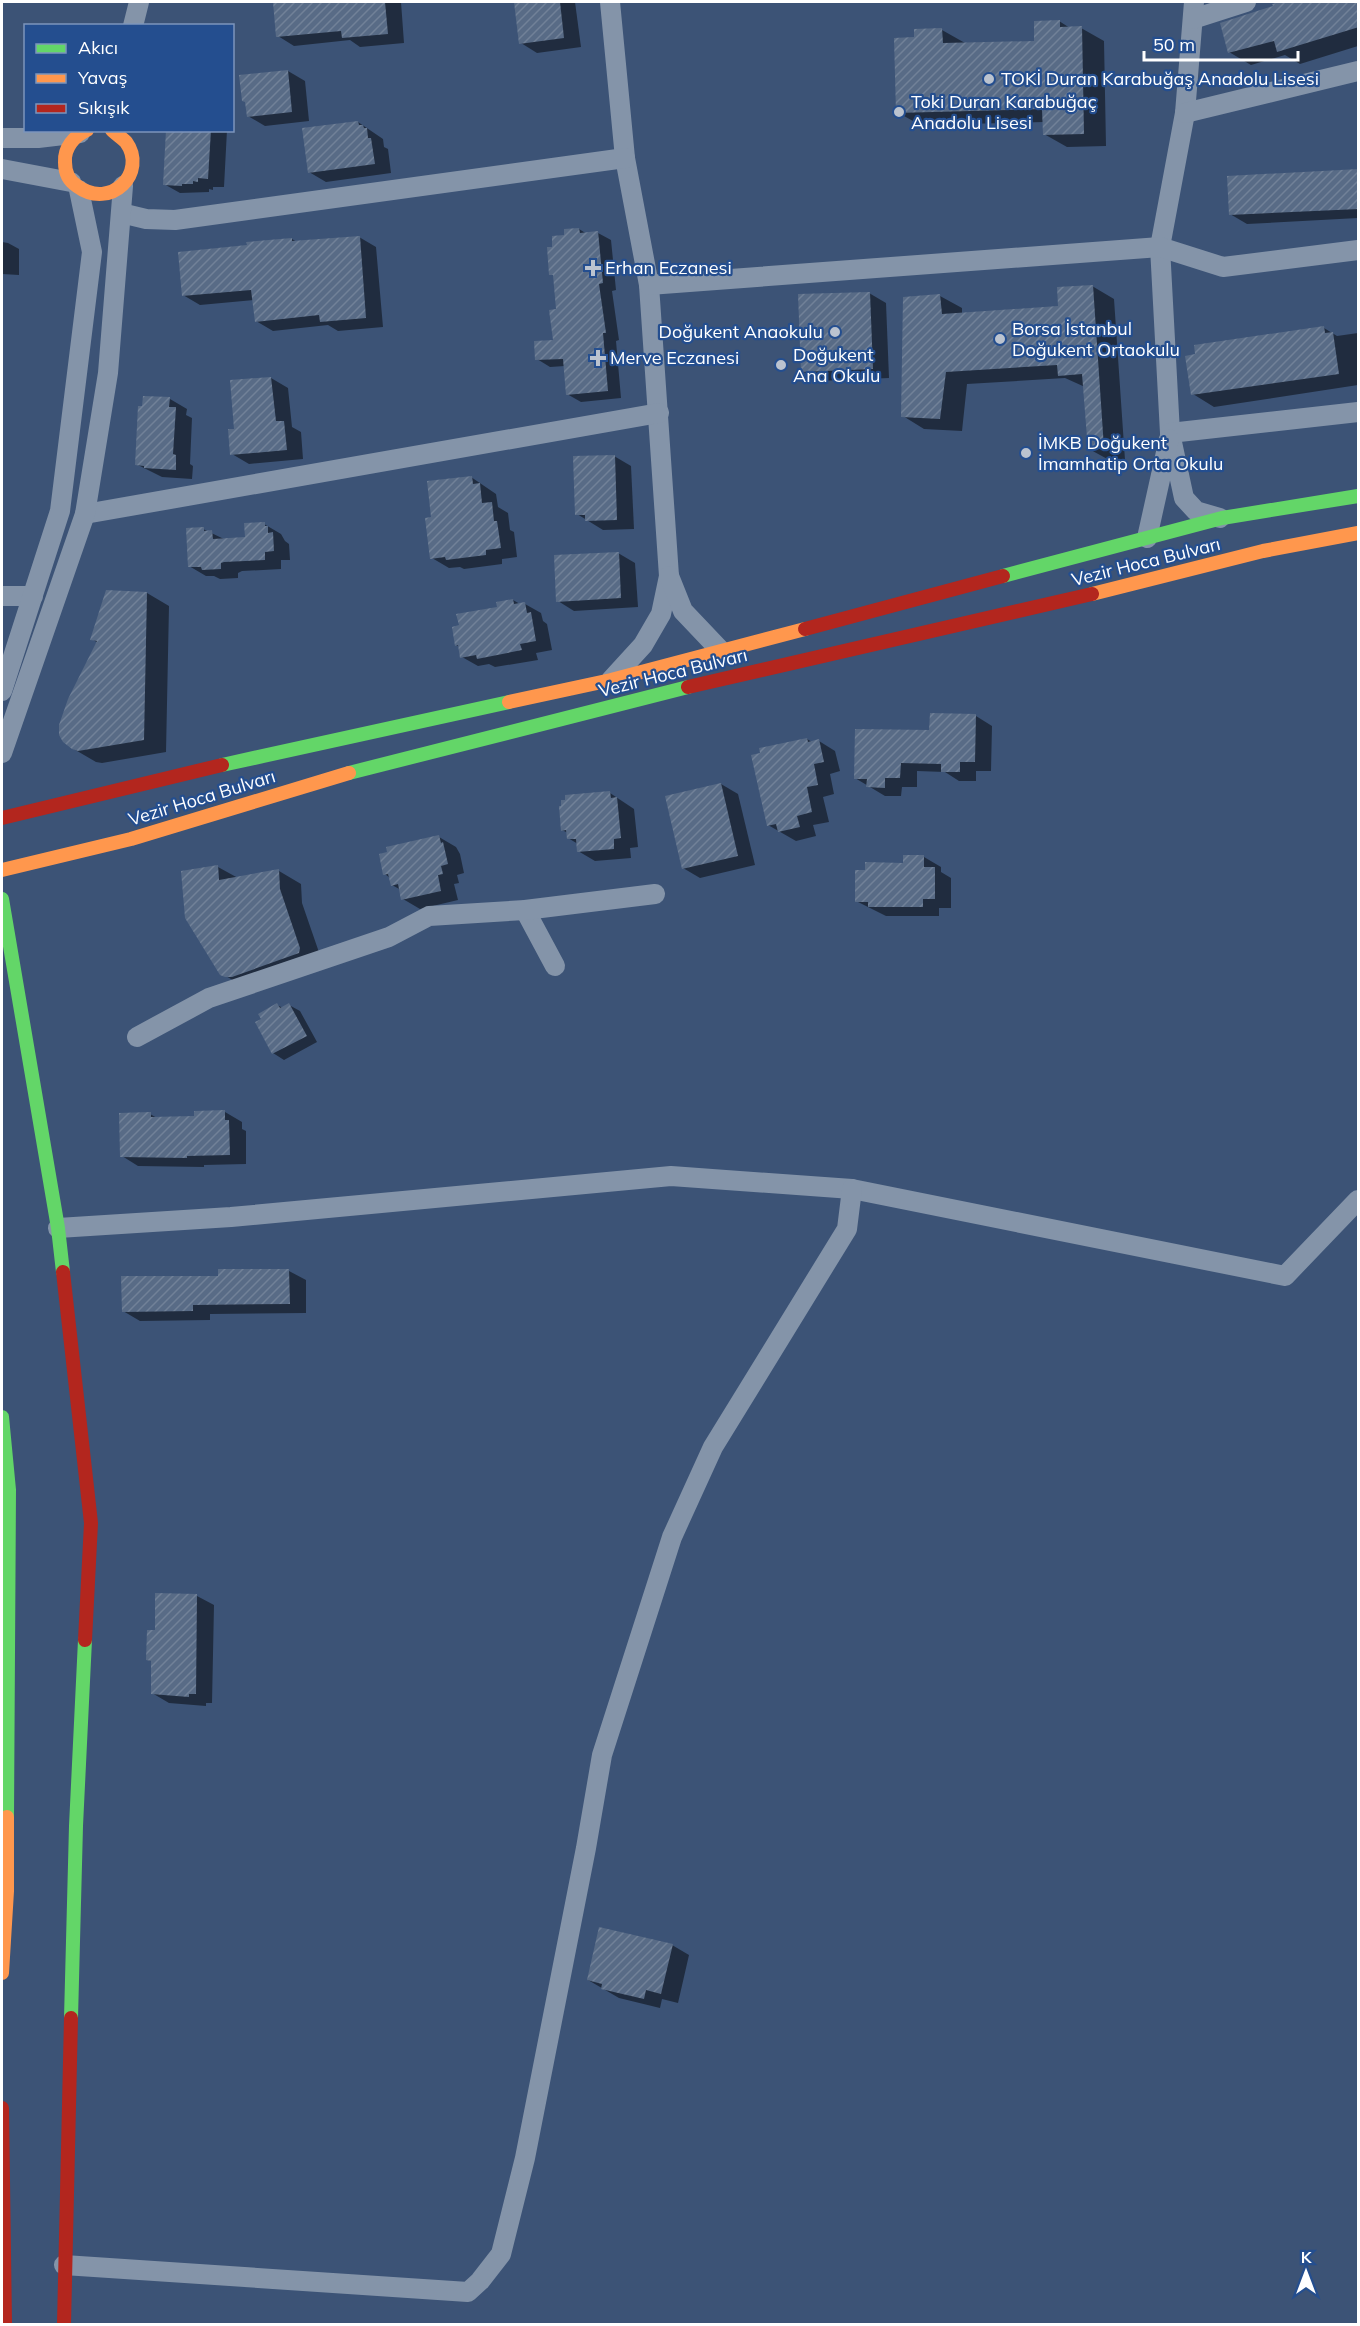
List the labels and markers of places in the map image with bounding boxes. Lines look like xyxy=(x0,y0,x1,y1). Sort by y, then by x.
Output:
place label: TOKİ Duran Karabuğaş Anadolu Lisesi xyxy=(1001,67,1319,90)
marker: TOKİ Duran Karabuğaş Anadolu Lisesi xyxy=(982,72,996,86)
place label: Toki Duran Karabuğaç Anadolu Lisesi xyxy=(911,90,1097,134)
marker: Toki Duran Karabuğaç Anadolu Lisesi xyxy=(892,105,906,119)
place label: Erhan Eczanesi xyxy=(605,256,732,279)
marker: Erhan Eczanesi xyxy=(586,261,600,275)
place label: Borsa İstanbul Doğukent Ortaokulu xyxy=(1012,317,1180,361)
place label: Doğukent Anaokulu xyxy=(658,320,823,343)
marker: Doğukent Anaokulu xyxy=(828,325,842,339)
marker: Borsa İstanbul Doğukent Ortaokulu xyxy=(993,332,1007,346)
place label: Doğukent Ana Okulu xyxy=(793,343,881,387)
place label: Merve Eczanesi xyxy=(610,346,739,369)
marker: Merve Eczanesi xyxy=(591,351,605,365)
marker: Doğukent Ana Okulu xyxy=(774,358,788,372)
place label: İMKB Doğukent İmamhatip Orta Okulu xyxy=(1038,431,1223,475)
marker: İMKB Doğukent İmamhatip Orta Okulu xyxy=(1019,446,1033,460)

